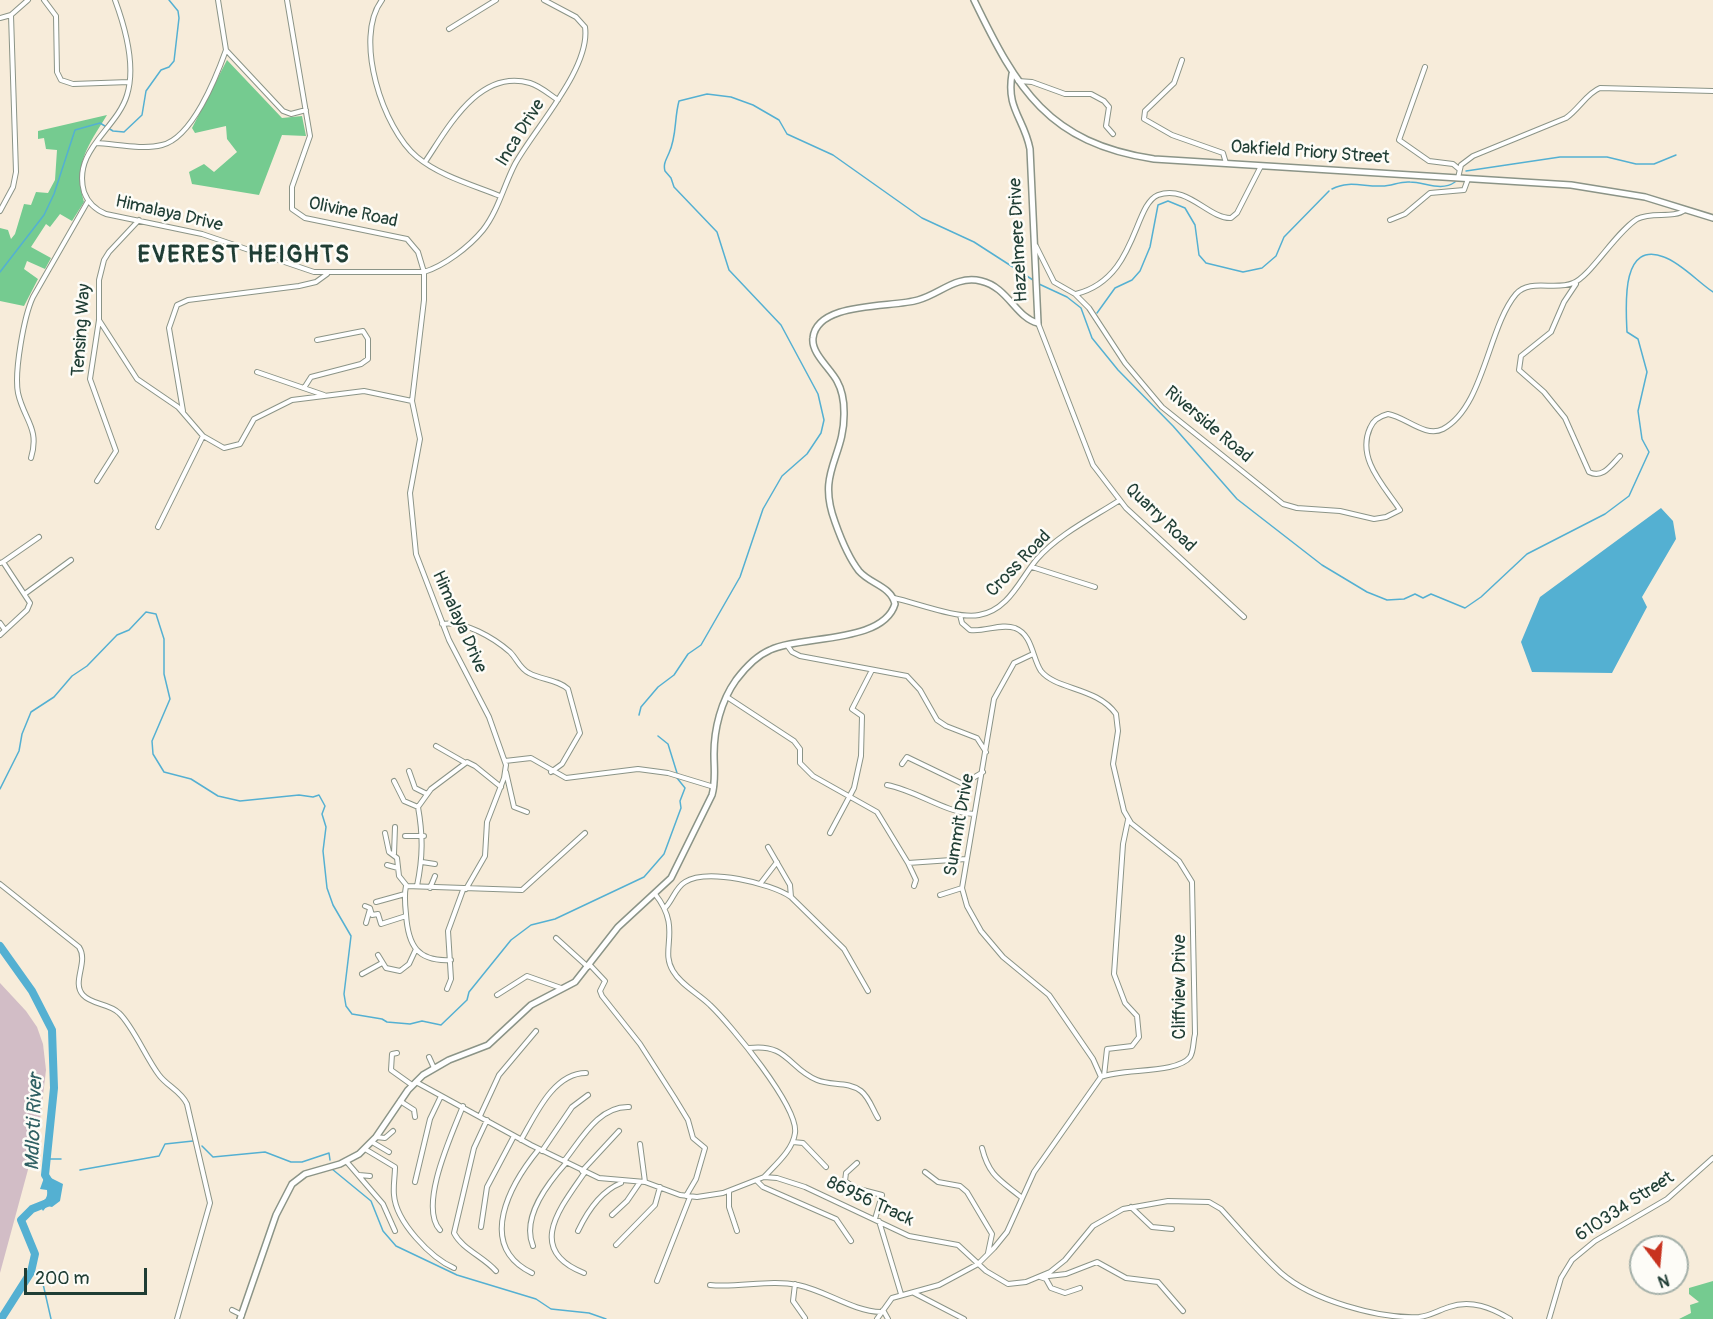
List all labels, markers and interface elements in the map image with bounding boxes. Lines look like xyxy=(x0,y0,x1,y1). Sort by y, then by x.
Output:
street label: Inca Drive xyxy=(492,95,550,171)
street label: Oakfield Priory Street xyxy=(1230,137,1390,169)
street label: Hazelmere Drive xyxy=(1005,177,1033,303)
street label: Himalaya Drive xyxy=(113,191,225,237)
street label: Olivine Road xyxy=(306,193,400,233)
district label: EVEREST HEIGHTS xyxy=(137,242,351,270)
street label: Tensing Way xyxy=(68,283,96,377)
street label: Riverside Road xyxy=(1160,382,1256,468)
street label: Quarry Road xyxy=(1120,479,1200,557)
street label: Cross Road xyxy=(982,526,1056,602)
street label: Himalaya Drive xyxy=(427,568,491,676)
street label: Summit Drive xyxy=(940,772,980,878)
street label: Cliffview Drive xyxy=(1169,934,1191,1040)
water label: Mdloti River xyxy=(21,1073,49,1171)
street label: 610334 Street xyxy=(1572,1167,1678,1247)
street label: 86956 Track xyxy=(823,1172,917,1232)
north arrow xyxy=(1629,1235,1689,1295)
scale bar xyxy=(27,1256,150,1294)
text: 200 m xyxy=(35,1267,90,1290)
text: N xyxy=(1655,1269,1671,1291)

